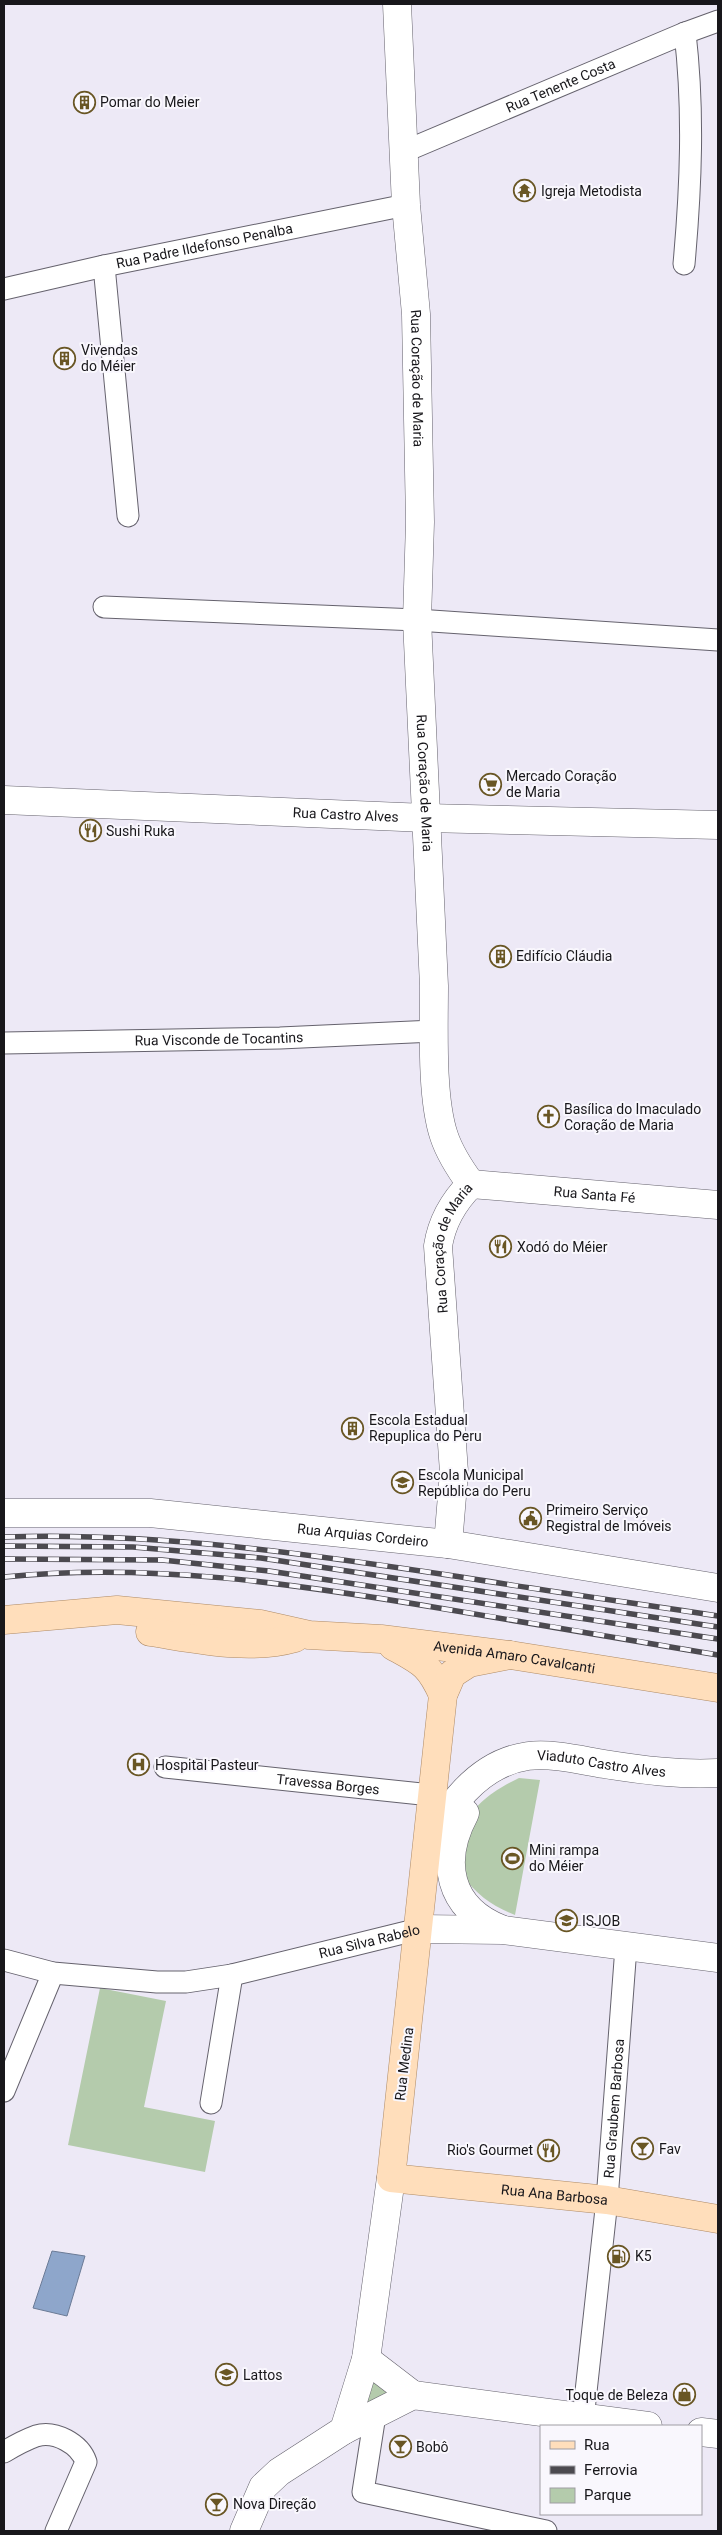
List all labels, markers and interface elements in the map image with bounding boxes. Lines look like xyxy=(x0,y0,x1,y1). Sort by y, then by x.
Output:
street label: Rua Tenente Costa xyxy=(503,55,618,116)
building icon: Pomar do Meier xyxy=(72,90,96,114)
place label: Pomar do Meier xyxy=(100,94,200,110)
temple icon: Igreja Metodista xyxy=(513,179,537,203)
place label: Igreja Metodista xyxy=(541,183,642,199)
street label: Rua Padre Ildefonso Penalba xyxy=(115,220,294,271)
street label: Rua Coração de Maria xyxy=(408,309,427,447)
place label: Vivendas do Méier xyxy=(81,342,138,374)
building icon: Vivendas do Méier xyxy=(53,346,77,370)
street label: Rua Coração de Maria xyxy=(413,714,436,852)
place label: Mercado Coração de Maria xyxy=(506,768,617,800)
supermarket icon: Mercado Coração de Maria xyxy=(478,772,502,796)
street label: Rua Castro Alves xyxy=(292,804,399,825)
restaurant icon: Sushi Ruka xyxy=(78,819,102,843)
place label: Sushi Ruka xyxy=(106,823,175,839)
building icon: Edifício Cláudia xyxy=(488,944,512,968)
place label: Edifício Cláudia xyxy=(516,948,612,964)
street label: Rua Visconde de Tocantins xyxy=(134,1029,304,1049)
place label: Basílica do Imaculado Coração de Maria xyxy=(564,1101,701,1133)
church icon: Basílica do Imaculado Coração de Maria xyxy=(536,1105,560,1129)
street label: Rua Coração de Maria xyxy=(430,1180,476,1314)
street label: Rua Santa Fé xyxy=(553,1183,636,1206)
restaurant icon: Xodó do Méier xyxy=(489,1235,513,1259)
place label: Xodó do Méier xyxy=(517,1239,608,1255)
place label: Escola Estadual Repuplica do Peru xyxy=(369,1412,482,1444)
building icon: Escola Estadual Repuplica do Peru xyxy=(341,1416,365,1440)
place label: Escola Municipal República do Peru xyxy=(418,1467,531,1499)
school or university icon: Escola Municipal República do Peru xyxy=(390,1471,414,1495)
place label: Primeiro Serviço Registral de Imóveis xyxy=(546,1502,672,1534)
public building icon: Primeiro Serviço Registral de Imóveis xyxy=(518,1506,542,1530)
street label: Rua Arquias Cordeiro xyxy=(297,1520,429,1550)
street label: Avenida Amaro Cavalcanti xyxy=(433,1638,596,1676)
street label: Viaduto Castro Alves xyxy=(537,1747,667,1780)
hospital icon: Hospital Pasteur xyxy=(127,1753,151,1777)
place label: Hospital Pasteur xyxy=(155,1757,259,1773)
street label: Travessa Borges xyxy=(276,1771,380,1798)
place label: Mini rampa do Méier xyxy=(529,1842,599,1874)
sports icon: Mini rampa do Méier xyxy=(501,1846,525,1870)
school or university icon: ISJOB xyxy=(554,1909,578,1933)
place label: ISJOB xyxy=(582,1913,620,1929)
street label: Rua Silva Rabelo xyxy=(317,1921,421,1961)
street label: Rua Medina xyxy=(392,2026,416,2102)
street label: Rua Graubem Barbosa xyxy=(601,2038,627,2179)
bar icon: Fav xyxy=(631,2137,655,2161)
restaurant icon: Rio's Gourmet xyxy=(537,2138,561,2162)
place label: Fav xyxy=(659,2141,681,2157)
place label: Rio's Gourmet xyxy=(447,2142,533,2158)
street label: Rua Ana Barbosa xyxy=(500,2181,609,2208)
fuel station icon: K5 xyxy=(607,2244,631,2268)
place label: K5 xyxy=(635,2248,652,2264)
school or university icon: Lattos xyxy=(215,2363,239,2387)
place label: Lattos xyxy=(243,2367,282,2383)
shop icon: Toque de Beleza xyxy=(672,2383,696,2407)
place label: Toque de Beleza xyxy=(565,2387,668,2403)
legend xyxy=(540,2425,702,2515)
bar icon: Bobô xyxy=(388,2435,412,2459)
text: Rua xyxy=(584,2436,610,2454)
place label: Bobô xyxy=(416,2439,449,2455)
text: Ferrovia xyxy=(584,2461,638,2479)
text: Parque xyxy=(584,2486,631,2504)
bar icon: Nova Direção xyxy=(205,2492,229,2516)
place label: Nova Direção xyxy=(233,2496,316,2512)

